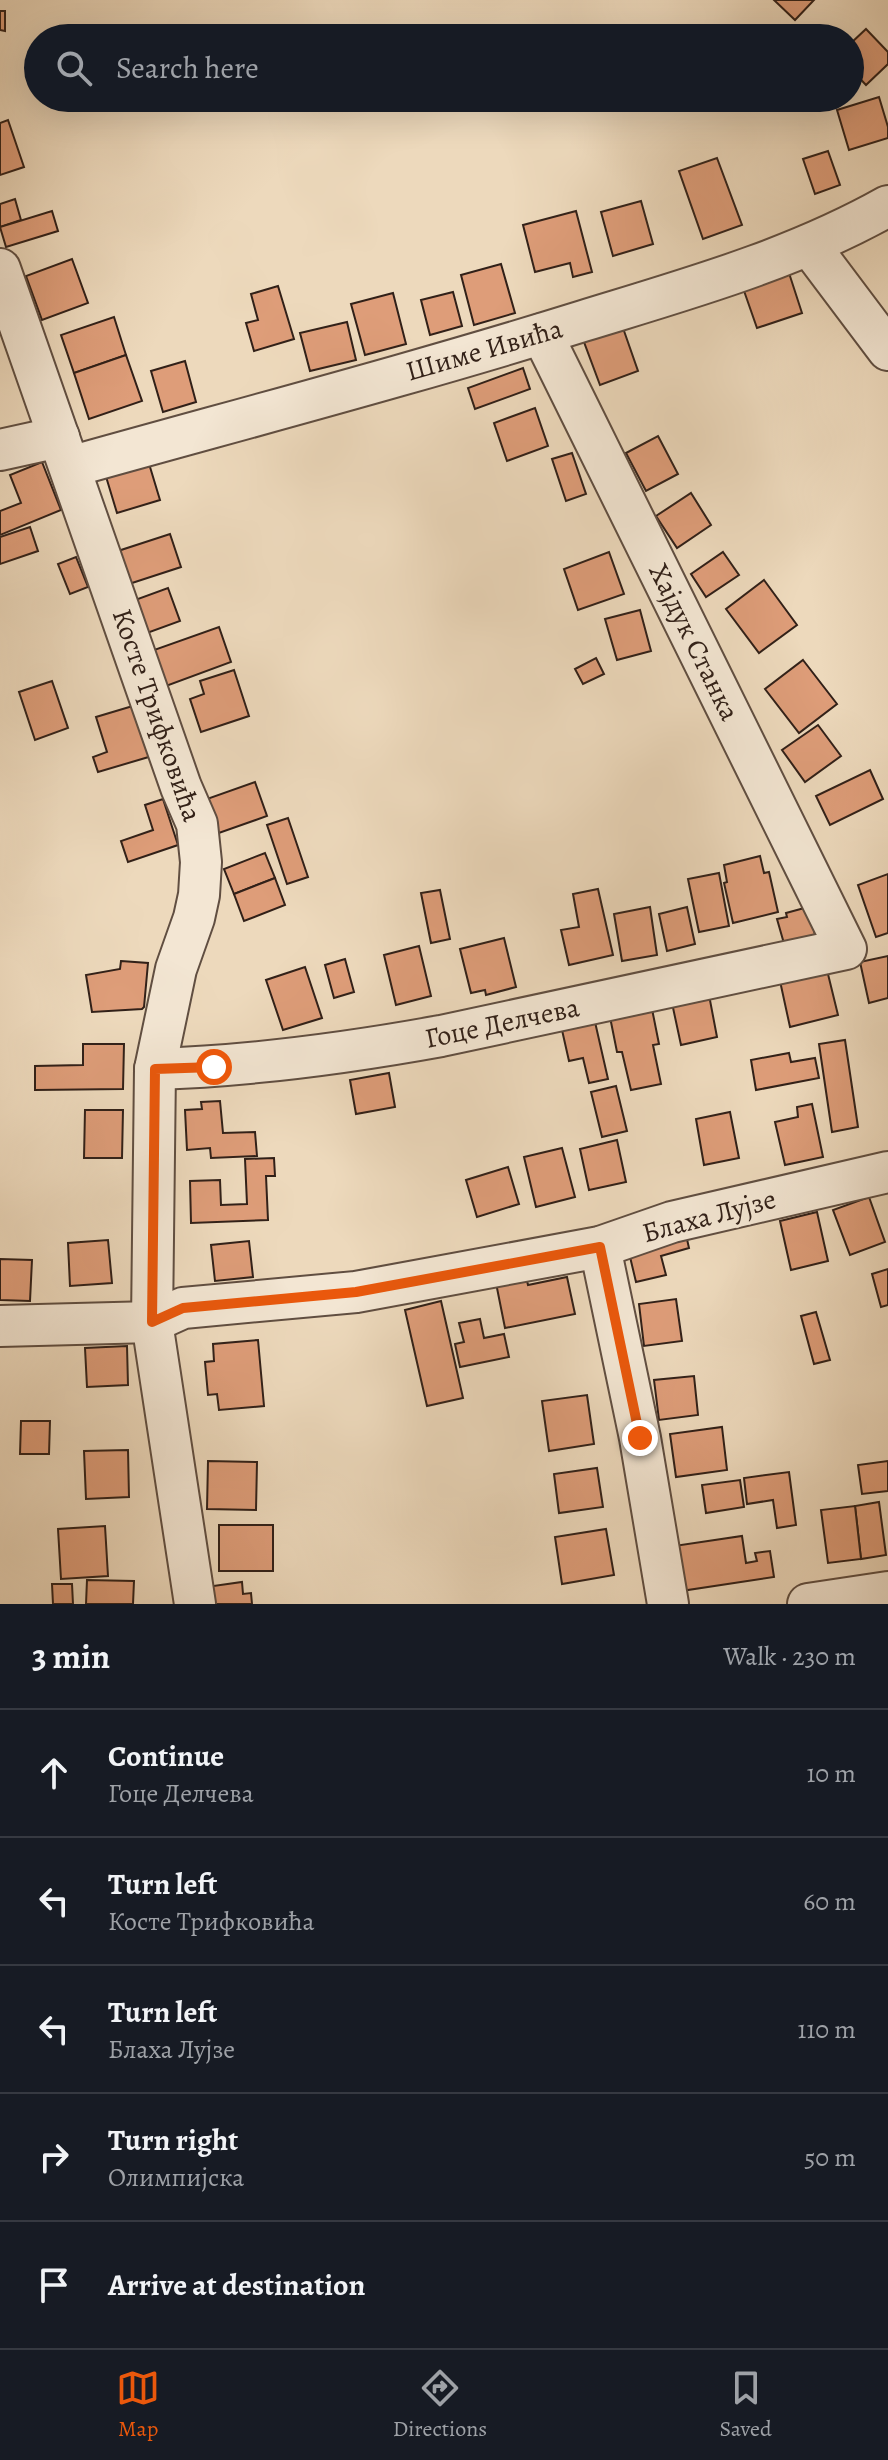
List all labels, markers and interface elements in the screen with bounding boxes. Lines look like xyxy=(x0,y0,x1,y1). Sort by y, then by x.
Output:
search box xyxy=(24,24,864,112)
icon: search xyxy=(52,46,96,90)
text: Search here xyxy=(116,48,259,88)
street label: Шиме Ивића xyxy=(401,309,567,391)
street label: Хајдук Станка xyxy=(640,557,748,727)
street label: Косте Трифковића xyxy=(103,604,211,826)
street label: Гоце Делчева xyxy=(421,988,583,1058)
route start xyxy=(196,1049,232,1085)
street label: Блаха Лујзе xyxy=(638,1180,780,1252)
route end xyxy=(622,1420,658,1456)
text: 3 min xyxy=(32,1633,110,1680)
text: Walk · 230 m xyxy=(723,1639,856,1674)
text: Continue xyxy=(108,1736,224,1776)
icon: ahead xyxy=(32,1751,76,1795)
text: 10 m xyxy=(806,1756,856,1791)
text: Гоце Делчева xyxy=(108,1776,254,1811)
text: Turn left xyxy=(108,1864,217,1904)
icon: left xyxy=(32,1879,76,1923)
text: 60 m xyxy=(803,1884,856,1919)
text: Косте Трифковића xyxy=(108,1904,315,1939)
text: Turn left xyxy=(108,1992,217,2032)
icon: left xyxy=(32,2007,76,2051)
text: 110 m xyxy=(798,2012,856,2047)
text: Блаха Лујзе xyxy=(108,2032,235,2067)
text: Turn right xyxy=(108,2120,238,2160)
icon: right xyxy=(32,2135,76,2179)
text: 50 m xyxy=(804,2140,856,2175)
text: Олимпијска xyxy=(108,2160,244,2195)
icon: arrive xyxy=(32,2263,76,2307)
text: Arrive at destination xyxy=(108,2265,365,2305)
tab: Map xyxy=(116,2366,160,2444)
tab: Directions xyxy=(393,2366,487,2444)
tab: Saved xyxy=(720,2366,772,2444)

